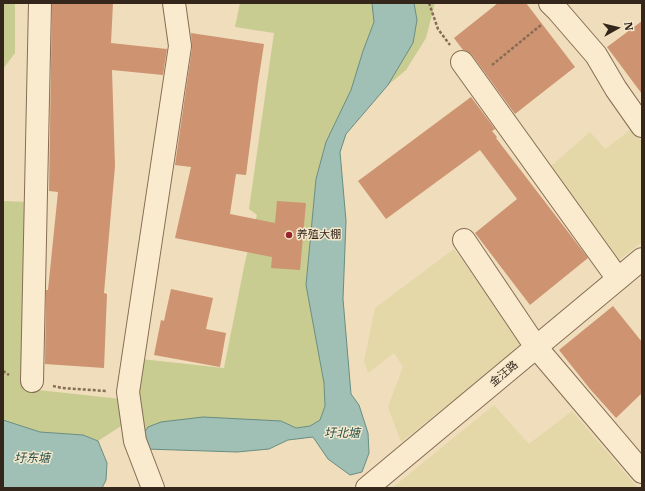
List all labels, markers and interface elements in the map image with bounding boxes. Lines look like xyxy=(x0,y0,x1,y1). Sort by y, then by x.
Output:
north arrow xyxy=(597,8,637,48)
text: N xyxy=(621,21,636,32)
place label: 养殖大棚 xyxy=(297,228,341,242)
marker: 养殖大棚 xyxy=(284,230,294,240)
street label: 金汪路 xyxy=(487,358,521,390)
water label: 圩北塘 xyxy=(324,427,360,441)
water label: 圩东塘 xyxy=(14,452,50,466)

